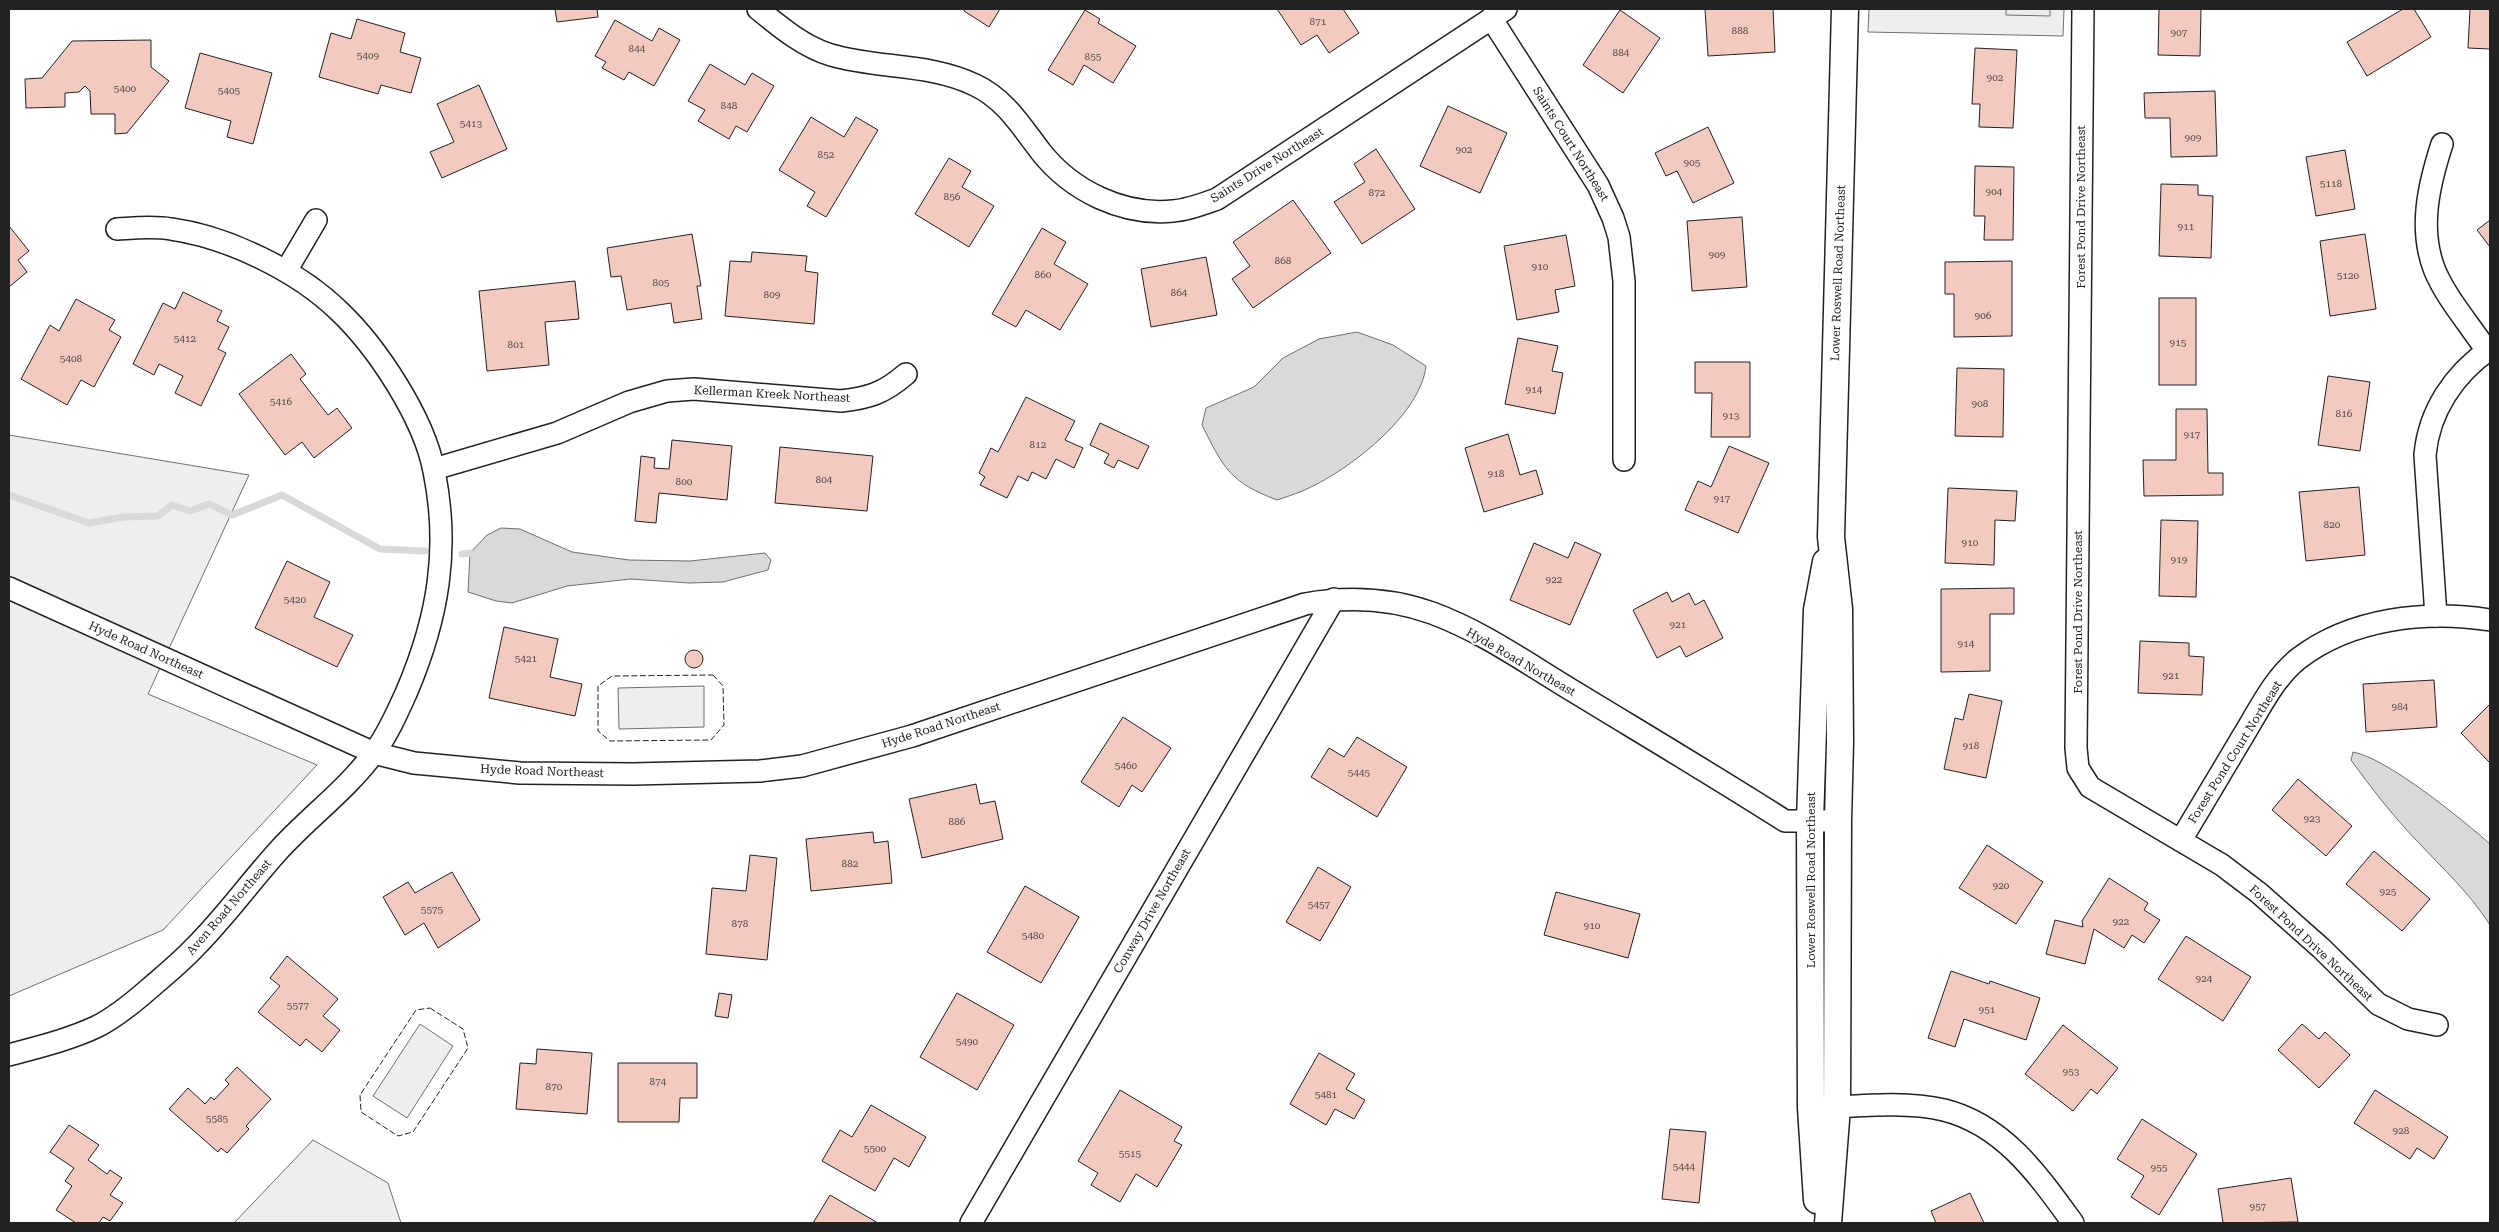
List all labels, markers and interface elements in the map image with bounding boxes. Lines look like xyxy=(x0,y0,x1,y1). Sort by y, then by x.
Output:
house number: 871 xyxy=(1310,16,1327,27)
house number: 888 xyxy=(1732,25,1749,36)
house number: 907 xyxy=(2171,27,2188,38)
house number: 844 xyxy=(629,43,646,54)
house number: 884 xyxy=(1613,47,1630,58)
house number: 5409 xyxy=(357,50,380,61)
house number: 855 xyxy=(1085,51,1102,62)
house number: 902 xyxy=(1987,72,2004,83)
house number: 5400 xyxy=(114,83,137,94)
street label: Saints Court Northeast xyxy=(1530,84,1612,204)
house number: 5405 xyxy=(218,85,241,96)
house number: 848 xyxy=(721,100,738,111)
house number: 5413 xyxy=(460,118,483,129)
street label: Saints Drive Northeast xyxy=(1208,124,1327,206)
street label: Forest Pond Drive Northeast xyxy=(2074,125,2088,289)
house number: 909 xyxy=(2185,132,2202,143)
house number: 902 xyxy=(1456,144,1473,155)
house number: 852 xyxy=(818,149,835,160)
house number: 905 xyxy=(1684,157,1701,168)
house number: 5118 xyxy=(2320,178,2343,189)
street label: Lower Roswell Road Northeast xyxy=(1828,184,1848,361)
house number: 904 xyxy=(1986,186,2003,197)
house number: 872 xyxy=(1369,187,1386,198)
house number: 856 xyxy=(944,191,961,202)
house number: 911 xyxy=(2178,221,2195,232)
house number: 909 xyxy=(1709,249,1726,260)
house number: 868 xyxy=(1275,255,1292,266)
house number: 910 xyxy=(1532,261,1549,272)
house number: 860 xyxy=(1035,269,1052,280)
house number: 5120 xyxy=(2337,270,2360,281)
house number: 805 xyxy=(653,277,670,288)
house number: 864 xyxy=(1171,287,1188,298)
house number: 809 xyxy=(764,289,781,300)
house number: 906 xyxy=(1975,310,1992,321)
house number: 5412 xyxy=(174,333,197,344)
house number: 915 xyxy=(2170,337,2187,348)
house number: 801 xyxy=(508,339,525,350)
house number: 5408 xyxy=(60,353,83,364)
street label: Kellerman Kreek Northeast xyxy=(693,383,851,405)
house number: 914 xyxy=(1526,384,1543,395)
house number: 5416 xyxy=(270,396,293,407)
house number: 908 xyxy=(1972,398,1989,409)
house number: 816 xyxy=(2336,408,2353,419)
house number: 913 xyxy=(1723,410,1740,421)
house number: 917 xyxy=(2184,429,2201,440)
house number: 812 xyxy=(1030,439,1047,450)
house number: 918 xyxy=(1488,468,1505,479)
house number: 804 xyxy=(816,474,833,485)
house number: 800 xyxy=(676,476,693,487)
house number: 917 xyxy=(1714,493,1731,504)
house number: 820 xyxy=(2324,519,2341,530)
street label: Forest Pond Drive Northeast xyxy=(2071,530,2085,694)
house number: 910 xyxy=(1962,537,1979,548)
house number: 919 xyxy=(2171,554,2188,565)
house number: 922 xyxy=(1546,574,1563,585)
house number: 5420 xyxy=(284,594,307,605)
street label: Hyde Road Northeast xyxy=(86,618,206,682)
house number: 921 xyxy=(1670,619,1687,630)
street label: Hyde Road Northeast xyxy=(1464,625,1579,699)
house number: 914 xyxy=(1958,638,1975,649)
house number: 5421 xyxy=(515,653,538,664)
house number: 921 xyxy=(2163,670,2180,681)
street label: Forest Pond Court Northeast xyxy=(2185,678,2285,826)
street label: Hyde Road Northeast xyxy=(880,699,1003,751)
house number: 984 xyxy=(2392,701,2409,712)
house number: 918 xyxy=(1963,740,1980,751)
house number: 5460 xyxy=(1115,760,1138,771)
street label: Hyde Road Northeast xyxy=(480,762,605,780)
house number: 5445 xyxy=(1348,767,1371,778)
street label: Lower Roswell Road Northeast xyxy=(1804,791,1818,968)
house number: 923 xyxy=(2304,813,2321,824)
house number: 886 xyxy=(949,816,966,827)
street label: Conway Drive Northeast xyxy=(1111,846,1194,976)
street label: Aven Road Northeast xyxy=(184,856,275,958)
house number: 882 xyxy=(842,858,859,869)
house number: 920 xyxy=(1993,880,2010,891)
street label: Forest Pond Drive Northeast xyxy=(2246,882,2376,1004)
house number: 925 xyxy=(2380,886,2397,897)
house number: 5457 xyxy=(1308,899,1331,910)
house number: 5575 xyxy=(421,904,444,915)
house number: 922 xyxy=(2113,916,2130,927)
house number: 878 xyxy=(732,918,749,929)
house number: 910 xyxy=(1584,920,1601,931)
house number: 5480 xyxy=(1022,930,1045,941)
house number: 924 xyxy=(2196,973,2213,984)
house number: 5577 xyxy=(287,1000,310,1011)
house number: 951 xyxy=(1979,1004,1996,1015)
house number: 5490 xyxy=(956,1036,979,1047)
house number: 953 xyxy=(2063,1066,2080,1077)
house number: 874 xyxy=(650,1076,667,1087)
house number: 870 xyxy=(546,1081,563,1092)
house number: 5481 xyxy=(1315,1089,1338,1100)
house number: 5585 xyxy=(206,1113,229,1124)
house number: 928 xyxy=(2393,1125,2410,1136)
house number: 5500 xyxy=(864,1143,887,1154)
house number: 5515 xyxy=(1119,1148,1142,1159)
house number: 5444 xyxy=(1673,1161,1696,1172)
house number: 955 xyxy=(2151,1162,2168,1173)
house number: 957 xyxy=(2250,1201,2267,1212)

